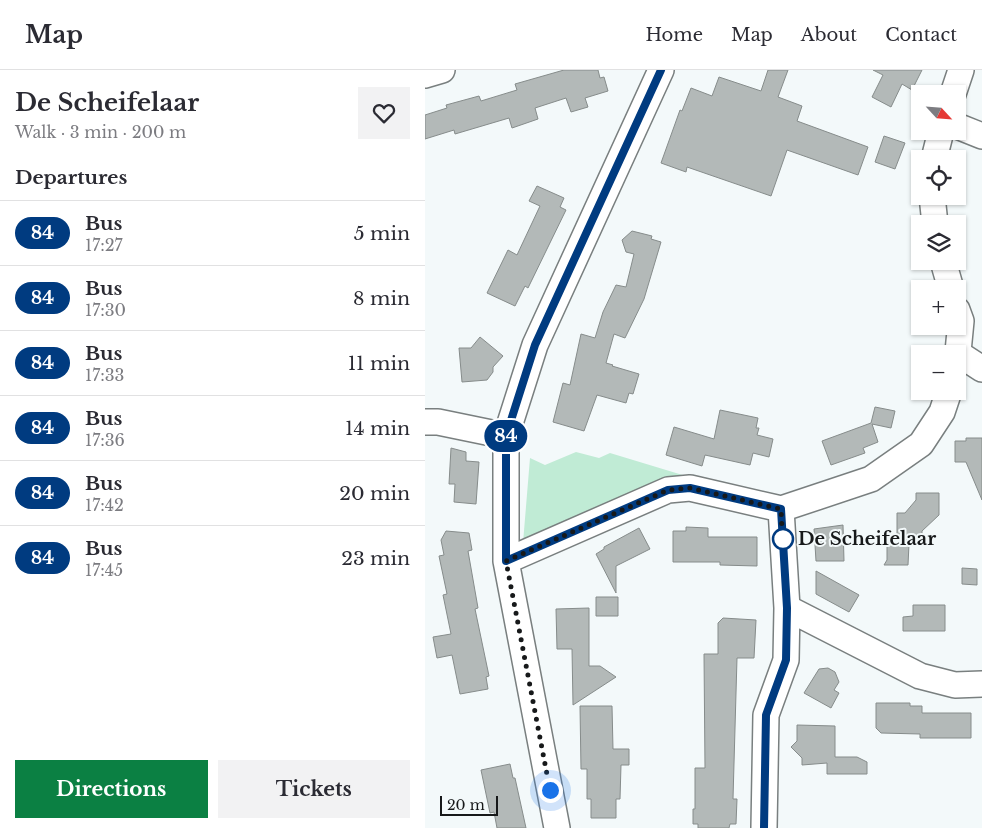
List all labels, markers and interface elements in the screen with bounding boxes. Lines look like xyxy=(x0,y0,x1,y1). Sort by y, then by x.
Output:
text: Map xyxy=(25,20,83,49)
text: Home xyxy=(645,24,703,46)
text: Map xyxy=(731,24,773,46)
text: About xyxy=(801,24,857,46)
text: Contact xyxy=(885,24,957,46)
north arrow xyxy=(911,85,966,140)
map controls xyxy=(911,85,966,400)
button: heart xyxy=(358,87,410,139)
text: De Scheifelaar xyxy=(15,88,199,117)
text: Walk · 3 min · 200 m xyxy=(15,122,186,142)
button: locate xyxy=(911,150,966,205)
text: Departures xyxy=(15,166,127,189)
text: Bus xyxy=(85,212,122,235)
button: layers xyxy=(911,215,966,270)
text: 84 xyxy=(31,222,54,244)
text: 5 min xyxy=(354,222,410,245)
text: 17:27 xyxy=(85,235,123,255)
text: Bus xyxy=(85,277,122,300)
button: + xyxy=(911,280,966,335)
text: 84 xyxy=(31,287,54,309)
text: 8 min xyxy=(353,287,410,310)
text: 17:30 xyxy=(85,300,126,320)
text: Bus xyxy=(85,342,122,365)
button: − xyxy=(911,345,966,400)
text: 84 xyxy=(31,352,54,374)
text: 11 min xyxy=(348,352,410,375)
text: 17:33 xyxy=(85,365,124,385)
text: Bus xyxy=(85,407,122,430)
text: 84 xyxy=(31,417,54,439)
text: 14 min xyxy=(345,417,410,440)
line badge: 84 xyxy=(483,420,529,452)
text: 84 xyxy=(494,425,518,447)
text: 17:36 xyxy=(85,430,125,450)
text: Bus xyxy=(85,472,122,495)
text: 84 xyxy=(31,482,54,504)
text: 20 min xyxy=(339,482,410,505)
text: 17:42 xyxy=(85,495,124,515)
marker: De Scheifelaar xyxy=(772,528,794,550)
place label: De Scheifelaar xyxy=(798,528,936,550)
text: Bus xyxy=(85,537,122,560)
text: 84 xyxy=(31,547,54,569)
text: 23 min xyxy=(341,547,410,570)
text: 17:45 xyxy=(85,560,123,580)
button: Directions xyxy=(15,760,208,818)
button: Tickets xyxy=(218,760,410,818)
your location xyxy=(538,778,563,803)
scale bar xyxy=(440,793,497,816)
text: 20 m xyxy=(447,796,485,814)

